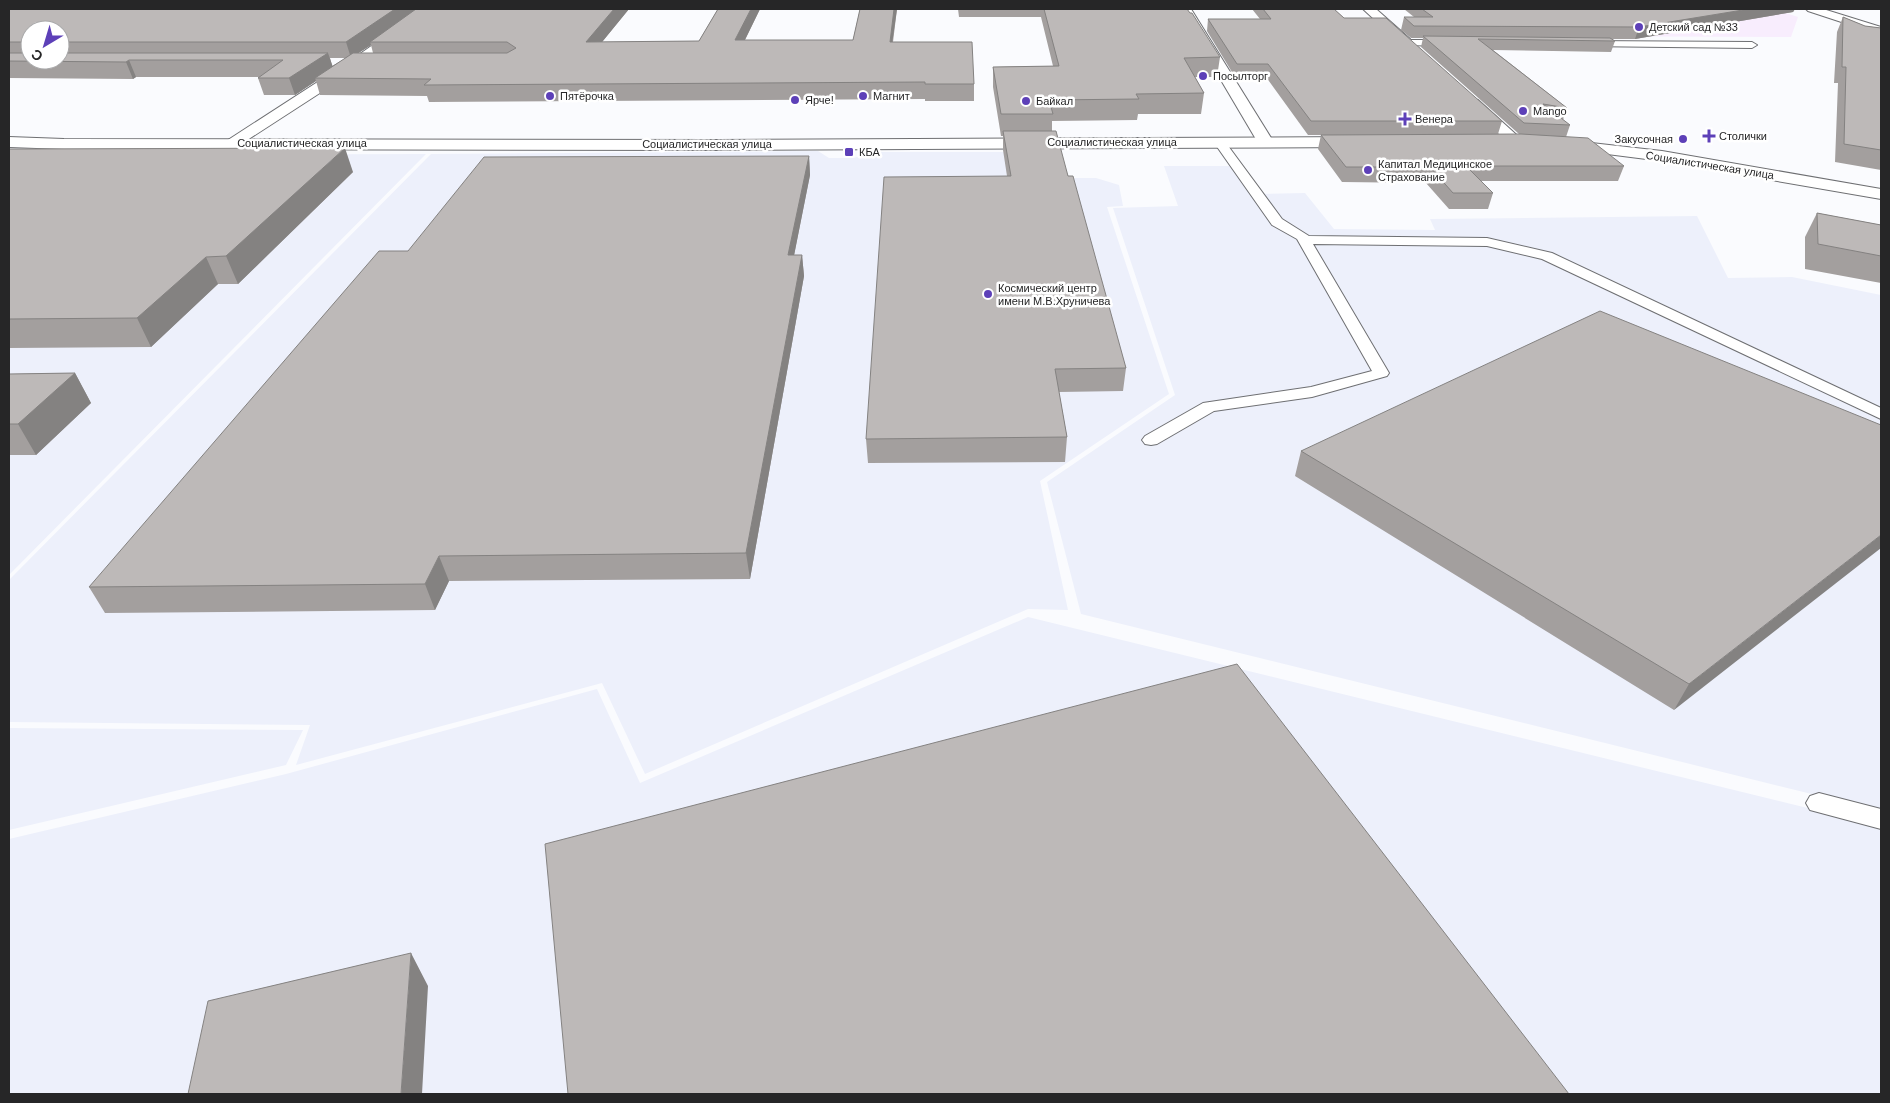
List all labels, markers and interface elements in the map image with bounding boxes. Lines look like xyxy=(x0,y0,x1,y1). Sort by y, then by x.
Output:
north arrow xyxy=(20,20,70,70)
marker: Детский сад №33 xyxy=(1633,21,1645,33)
place label: Детский сад №33 xyxy=(1649,21,1738,33)
text: С xyxy=(28,46,46,65)
marker: Посылторг xyxy=(1197,70,1209,82)
place label: Посылторг xyxy=(1213,70,1268,82)
marker: Пятёрочка xyxy=(544,90,556,102)
place label: Пятёрочка xyxy=(560,90,615,102)
marker: Магнит xyxy=(857,90,869,102)
place label: Магнит xyxy=(873,90,910,102)
marker: Ярче! xyxy=(789,94,801,106)
place label: Ярче! xyxy=(805,94,834,106)
marker: Байкал xyxy=(1020,95,1032,107)
place label: Байкал xyxy=(1036,95,1073,107)
marker: Mango xyxy=(1517,105,1529,117)
place label: Mango xyxy=(1533,105,1567,117)
marker: Венера xyxy=(1399,113,1411,125)
place label: Венера xyxy=(1415,113,1454,125)
marker: Столички xyxy=(1703,130,1715,142)
place label: Столички xyxy=(1719,130,1767,142)
place label: Закусочная xyxy=(1615,133,1673,145)
marker: Закусочная xyxy=(1677,133,1689,145)
street label: Социалистическая улица xyxy=(1047,136,1178,148)
street label: Социалистическая улица xyxy=(237,137,368,149)
street label: Социалистическая улица xyxy=(642,138,773,150)
marker: КБА xyxy=(843,146,855,158)
place label: КБА xyxy=(859,146,880,158)
street label: Социалистическая улица xyxy=(1645,149,1776,181)
place label: Капитал Медицинское Страхование xyxy=(1378,158,1492,183)
marker: Капитал Медицинское Страхование xyxy=(1362,164,1374,176)
place label: Космический центр имени М.В.Хруничева xyxy=(998,282,1111,307)
marker: Космический центр имени М.В.Хруничева xyxy=(982,288,994,300)

